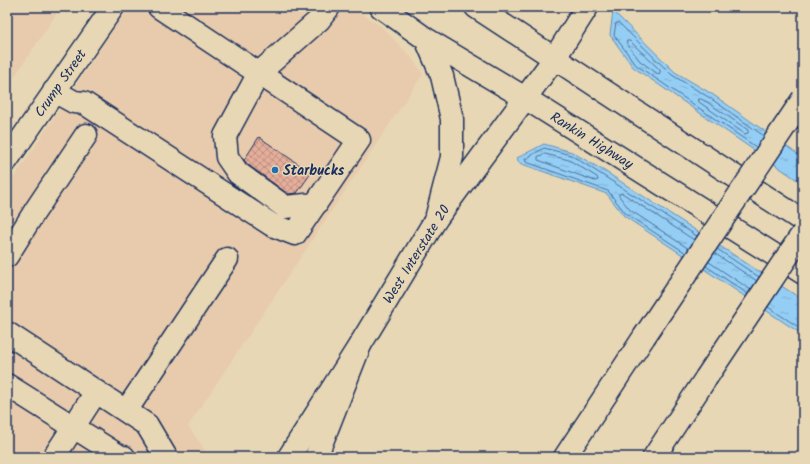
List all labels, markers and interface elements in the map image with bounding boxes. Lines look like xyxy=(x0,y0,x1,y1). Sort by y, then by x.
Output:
street label: Crump Street xyxy=(29,45,93,122)
street label: Rankin Highway xyxy=(546,106,638,175)
place label: Starbucks xyxy=(283,160,345,182)
marker: Starbucks xyxy=(270,165,280,175)
street label: West Interstate 20 xyxy=(378,201,456,308)

